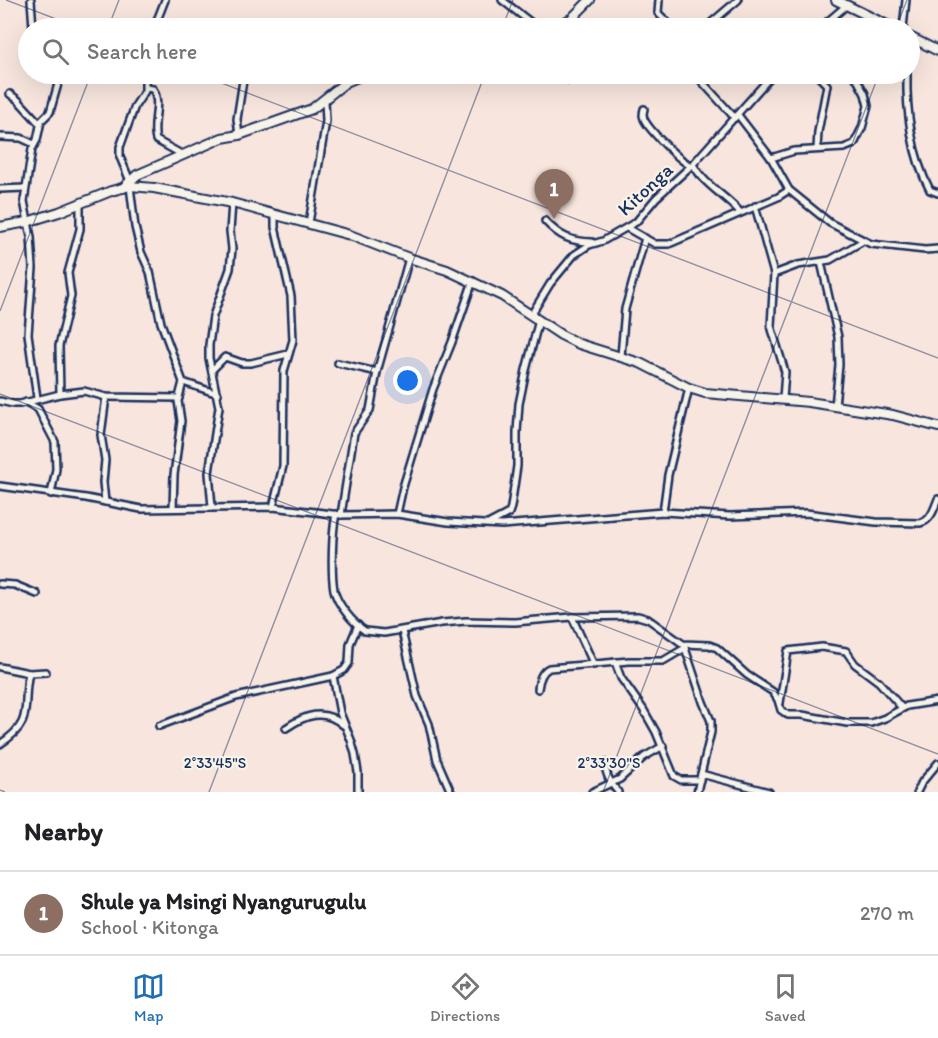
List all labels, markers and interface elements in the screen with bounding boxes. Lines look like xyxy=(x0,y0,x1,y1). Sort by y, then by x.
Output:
search box xyxy=(18,18,920,84)
icon: search xyxy=(39,35,72,68)
text: Search here xyxy=(87,38,197,65)
street label: Kitonga xyxy=(612,157,678,221)
pin: 1 xyxy=(534,170,574,219)
your location xyxy=(393,366,422,395)
text: 2°33'45"S xyxy=(184,754,246,772)
text: 2°33'30"S xyxy=(578,754,640,772)
text: Nearby xyxy=(24,815,103,847)
text: Shule ya Msingi Nyangurugulu xyxy=(81,888,366,915)
text: 1 xyxy=(39,901,48,925)
text: 270 m xyxy=(860,901,914,925)
text: School · Kitonga xyxy=(81,915,219,939)
tab: Map xyxy=(132,970,165,1025)
tab: Directions xyxy=(430,970,500,1025)
tab: Saved xyxy=(765,970,806,1025)

